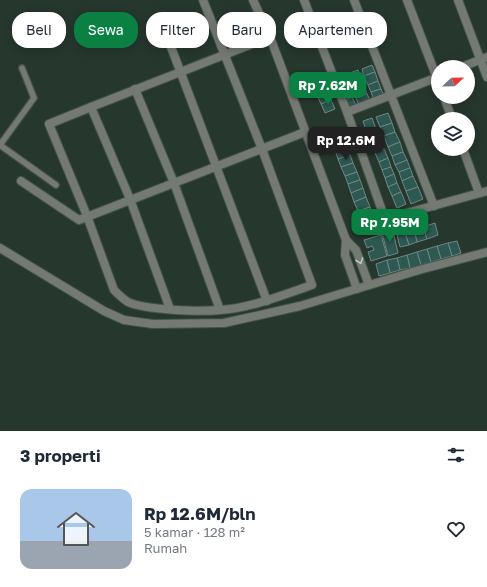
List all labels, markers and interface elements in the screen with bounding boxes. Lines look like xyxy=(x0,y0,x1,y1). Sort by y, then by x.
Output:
chip: Beli xyxy=(12,12,66,48)
chip: Sewa xyxy=(74,12,138,48)
chip: Filter xyxy=(146,12,209,48)
chip: Baru xyxy=(217,12,276,48)
chip: Apartemen xyxy=(284,12,387,48)
north arrow xyxy=(431,60,475,104)
map controls xyxy=(431,60,475,156)
pin: Rp 7.62M xyxy=(287,72,369,106)
text: Rp 7.62M xyxy=(298,77,358,93)
button: layers xyxy=(431,112,475,156)
pin: Rp 12.6M xyxy=(305,127,387,161)
text: Rp 12.6M xyxy=(317,132,375,148)
pin: Rp 7.95M xyxy=(349,209,431,243)
text: Rp 7.95M xyxy=(360,214,420,230)
one-way arrow xyxy=(355,258,363,265)
icon: filters xyxy=(445,444,467,466)
text: 3 properti xyxy=(20,445,101,466)
text: Rp 12.6M/bln xyxy=(144,503,256,524)
icon: home xyxy=(52,505,100,553)
icon: heart xyxy=(445,518,467,540)
text: 5 kamar · 128 m² xyxy=(144,524,245,540)
text: Rumah xyxy=(144,540,187,556)

